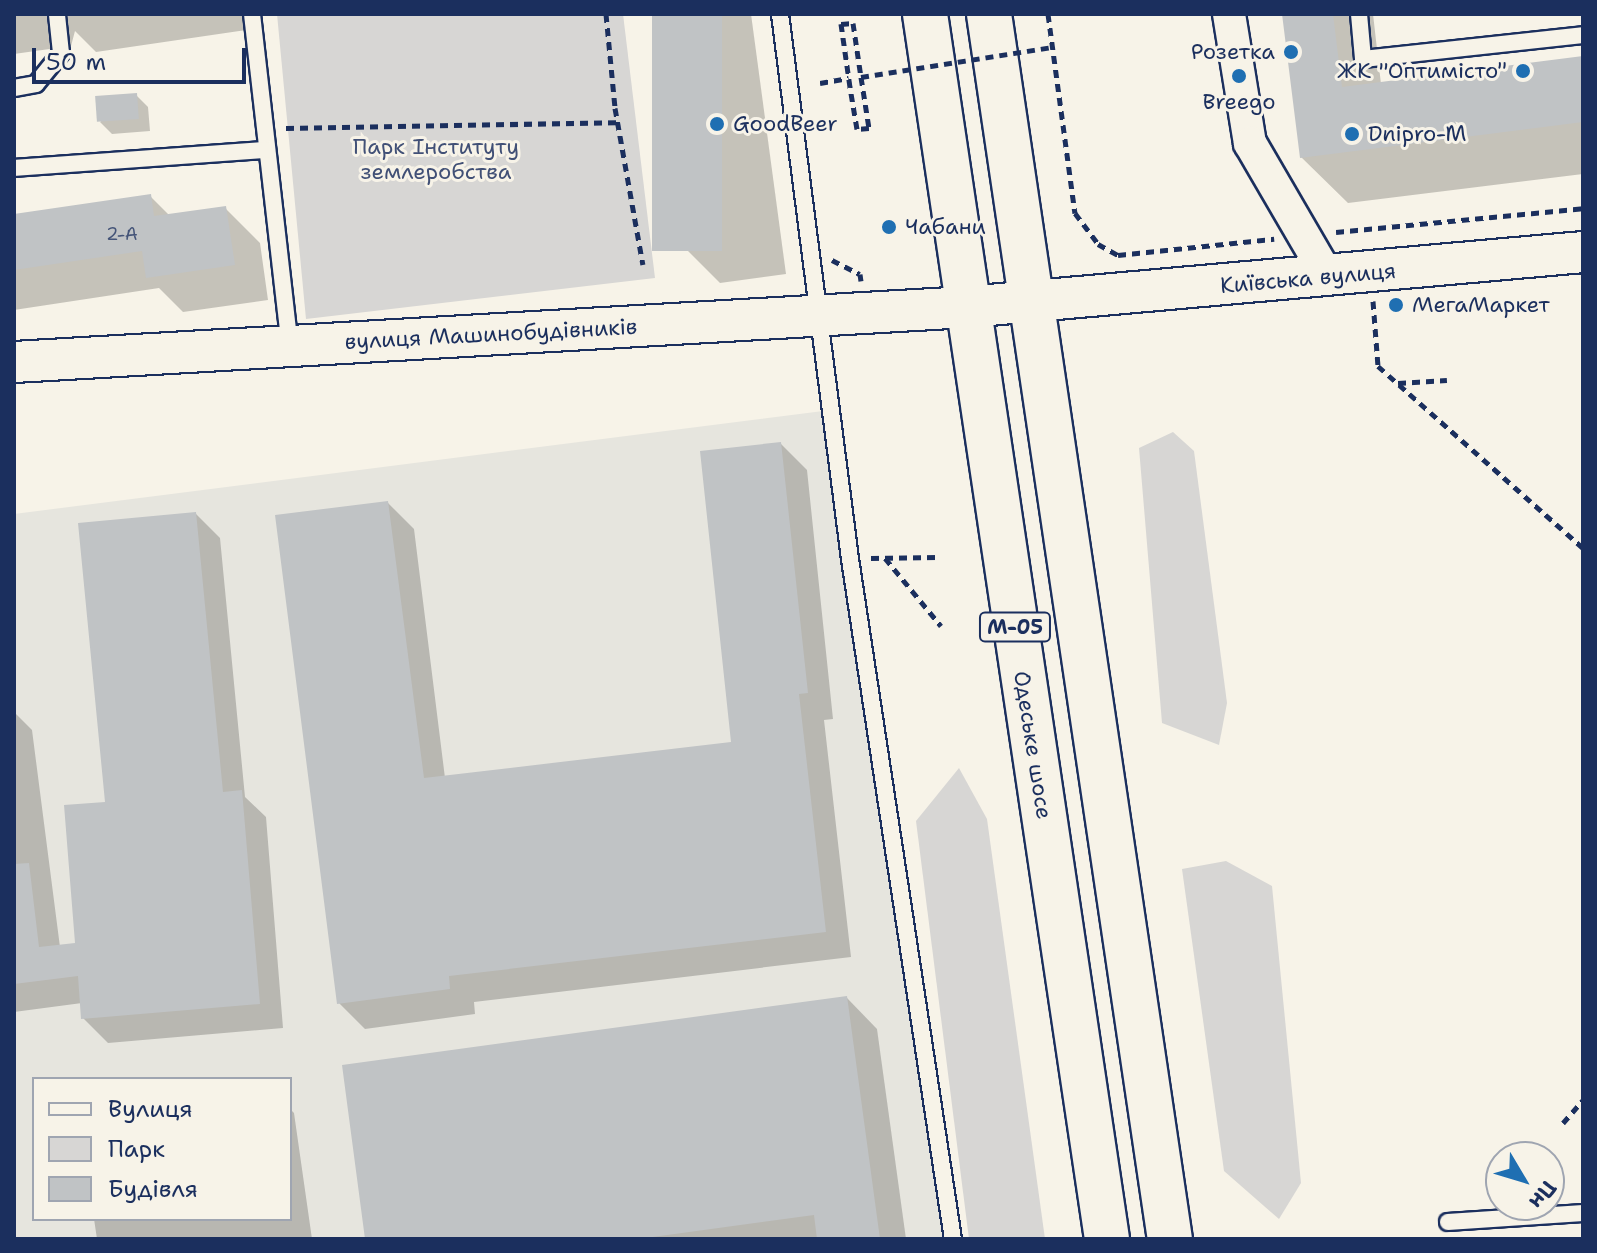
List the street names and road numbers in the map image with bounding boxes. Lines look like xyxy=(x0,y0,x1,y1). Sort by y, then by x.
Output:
street label: Київська вулиця xyxy=(1219,257,1397,299)
street label: вулиця Машинобудівників xyxy=(344,313,638,355)
road number: М-05 xyxy=(977,611,1053,643)
street label: Одеське шосе xyxy=(1008,669,1058,821)

